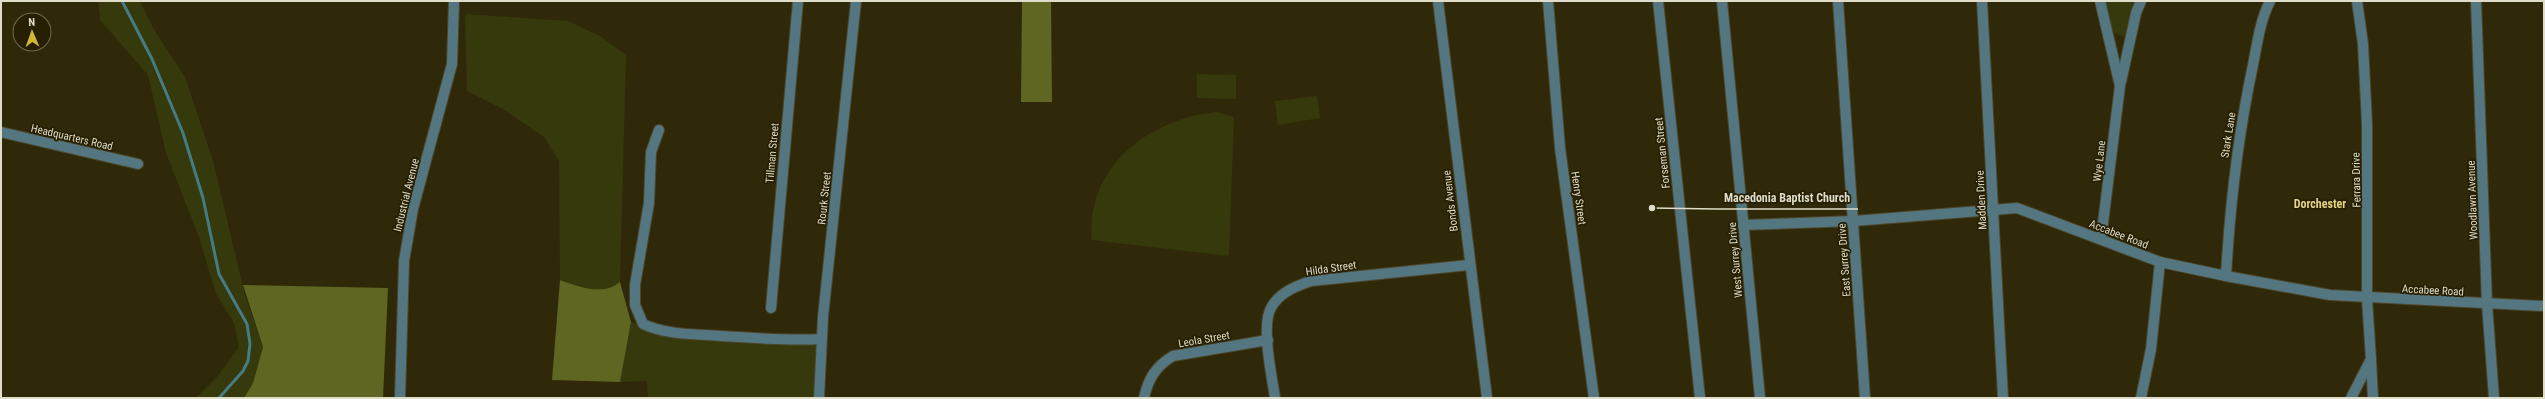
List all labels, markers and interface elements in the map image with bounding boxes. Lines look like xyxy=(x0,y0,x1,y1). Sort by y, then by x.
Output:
north arrow xyxy=(12,12,52,52)
text: N xyxy=(28,16,36,29)
street label: Stark Lane xyxy=(2218,111,2239,159)
street label: Forseman Street xyxy=(1652,117,1673,189)
street label: Headquarters Road xyxy=(30,122,114,153)
street label: Tillman Street xyxy=(763,122,782,184)
street label: Wye Lane xyxy=(2091,140,2108,182)
street label: Ferrara Drive xyxy=(2350,152,2363,208)
street label: Industrial Avenue xyxy=(391,157,422,233)
street label: Woodlawn Avenue xyxy=(2465,160,2480,240)
street label: Bonds Avenue xyxy=(1440,170,1461,232)
street label: Madden Drive xyxy=(1973,170,1990,230)
street label: Rourk Street xyxy=(815,171,834,225)
street label: Henry Street xyxy=(1568,171,1589,226)
callout: Macedonia Baptist Church xyxy=(1716,185,1858,209)
text: Macedonia Baptist Church xyxy=(1724,191,1850,205)
district label: Dorchester xyxy=(2294,197,2346,211)
street label: Accabee Road xyxy=(2087,217,2150,252)
street label: West Surrey Drive xyxy=(1726,222,1745,298)
street label: East Surrey Drive xyxy=(1835,223,1854,297)
street label: Hilda Street xyxy=(1305,259,1357,278)
street label: Accabee Road xyxy=(2402,282,2464,299)
street label: Leola Street xyxy=(1177,329,1231,350)

